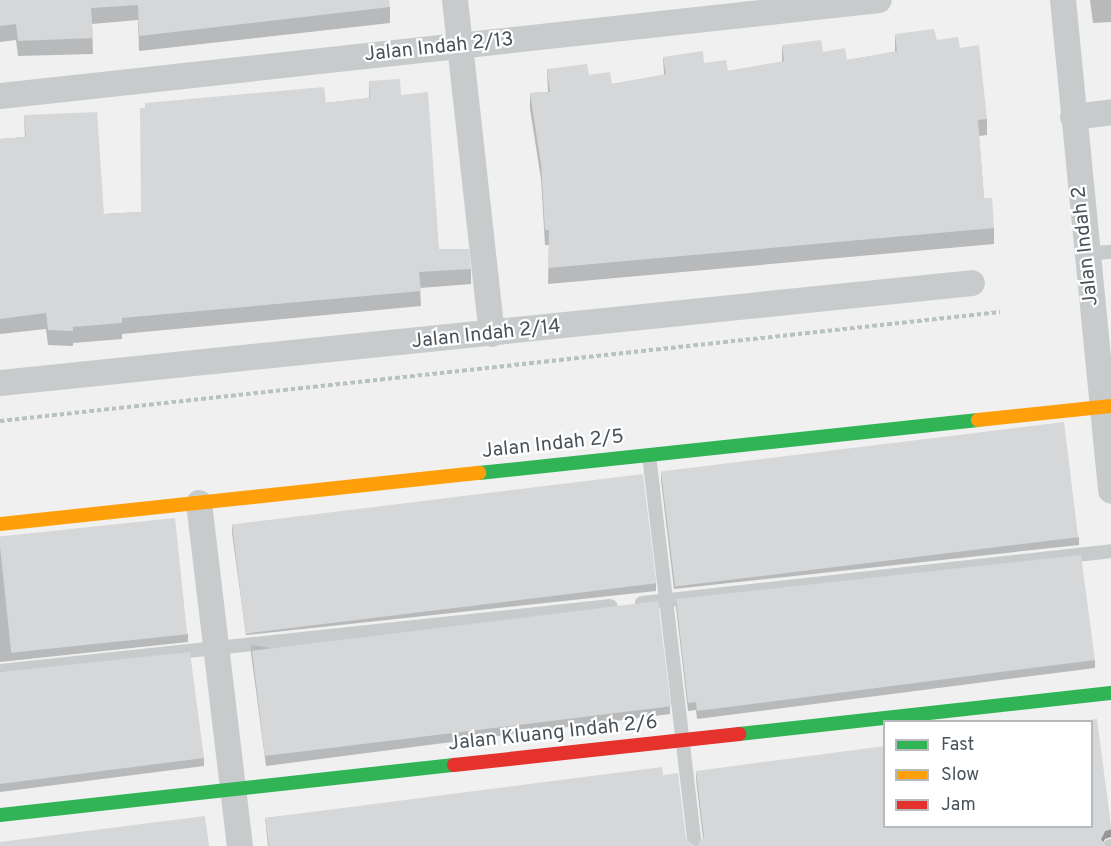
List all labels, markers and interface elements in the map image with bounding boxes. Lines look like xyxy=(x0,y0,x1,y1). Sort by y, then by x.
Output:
street label: Jalan Indah 2/13 xyxy=(363,28,515,68)
street label: Jalan Indah 2 xyxy=(1068,185,1104,307)
street label: Jalan Indah 2/14 xyxy=(410,315,562,355)
street label: Jalan Indah 2/5 xyxy=(481,426,625,464)
street label: Jalan Kluang Indah 2/6 xyxy=(447,711,659,757)
legend xyxy=(883,720,1093,828)
text: Fast xyxy=(941,734,974,757)
text: Slow xyxy=(941,764,979,787)
text: Jam xyxy=(941,794,976,817)

